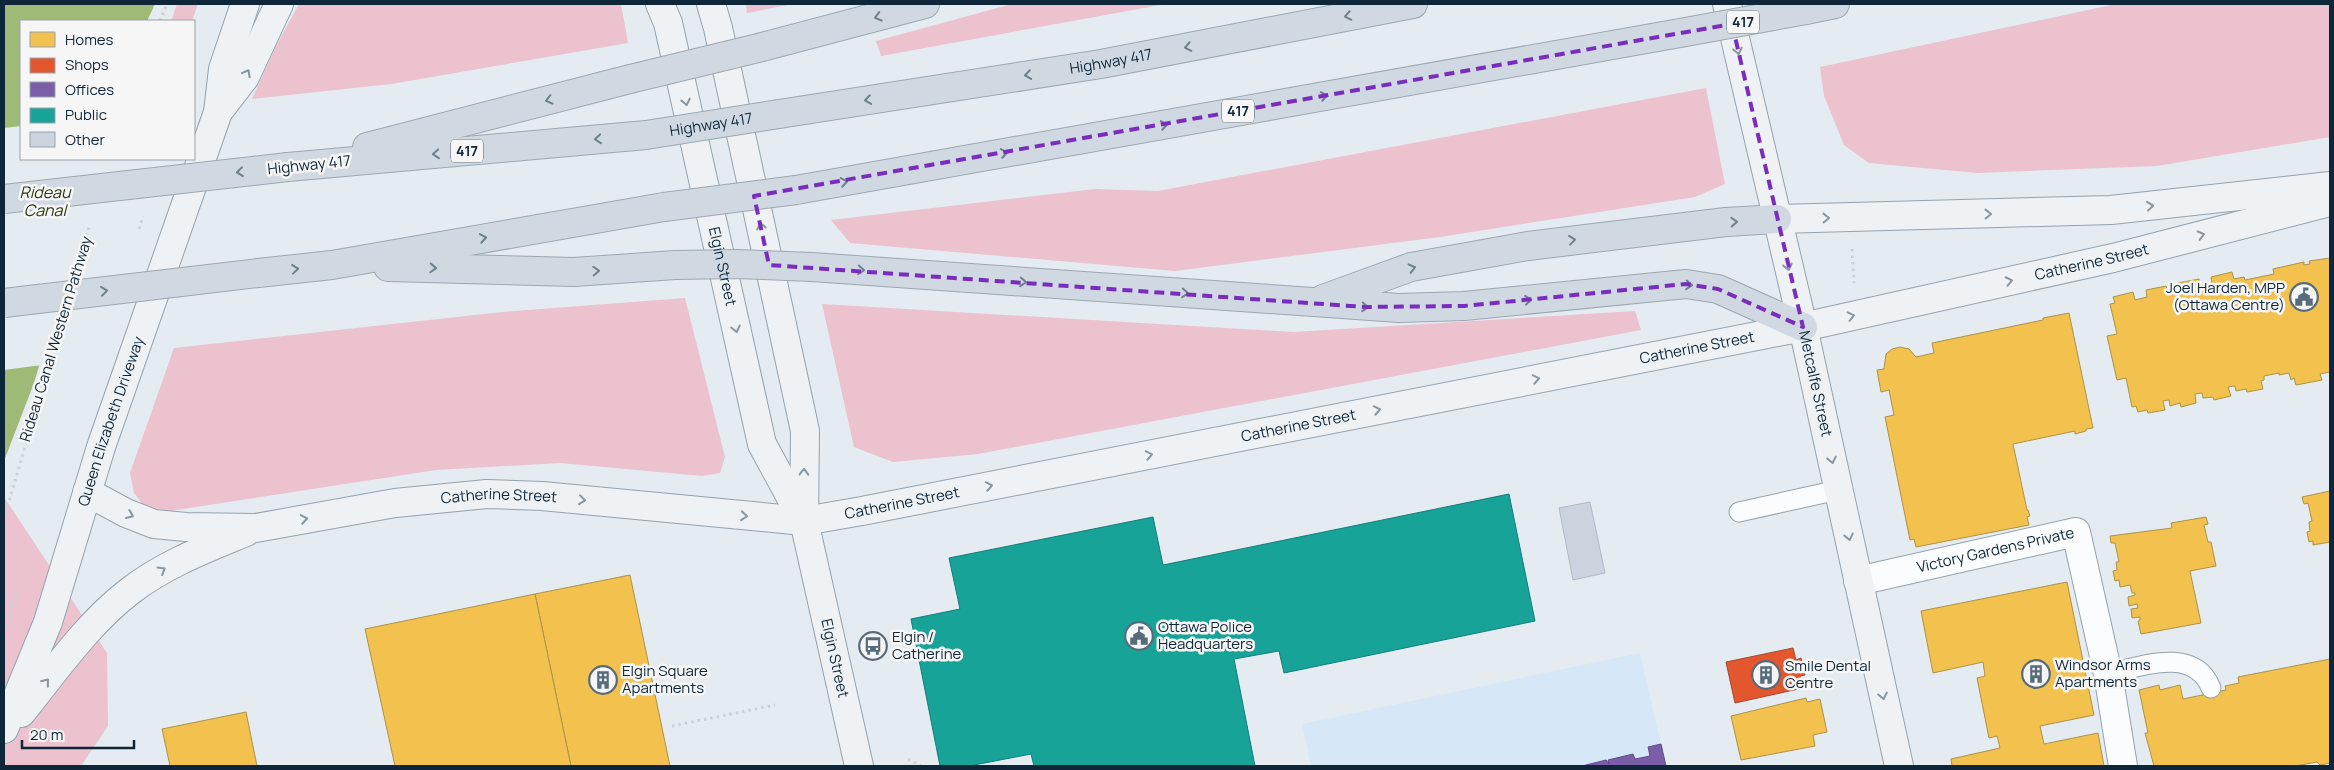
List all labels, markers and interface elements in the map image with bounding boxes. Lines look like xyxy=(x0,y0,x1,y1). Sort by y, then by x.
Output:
one-way arrow xyxy=(874,11,883,22)
one-way arrow xyxy=(1343,11,1352,21)
road number: 417 xyxy=(1727,11,1759,34)
legend xyxy=(20,20,195,160)
text: Homes xyxy=(65,29,114,50)
one-way arrow xyxy=(1184,42,1193,52)
street label: Highway 417 xyxy=(1068,43,1154,79)
one-way arrow xyxy=(1732,47,1743,56)
text: Shops xyxy=(65,54,109,75)
one-way arrow xyxy=(241,69,251,78)
one-way arrow xyxy=(1024,70,1033,80)
text: Offices xyxy=(65,79,114,100)
one-way arrow xyxy=(1319,92,1328,102)
one-way arrow xyxy=(544,94,553,105)
one-way arrow xyxy=(863,94,871,105)
one-way arrow xyxy=(680,97,691,106)
road number: 417 xyxy=(1222,100,1254,122)
text: Public xyxy=(65,104,107,125)
street label: Highway 417 xyxy=(668,107,754,141)
one-way arrow xyxy=(1159,120,1168,130)
text: Other xyxy=(65,129,106,150)
one-way arrow xyxy=(593,133,601,144)
road number: 417 xyxy=(451,140,483,162)
one-way arrow xyxy=(432,148,440,159)
one-way arrow xyxy=(999,149,1008,159)
street label: Highway 417 xyxy=(266,150,352,179)
one-way arrow xyxy=(235,166,243,177)
one-way arrow xyxy=(839,177,848,187)
water label: Rideau Canal xyxy=(20,181,72,221)
one-way arrow xyxy=(2146,201,2154,212)
one-way arrow xyxy=(1984,209,1992,220)
one-way arrow xyxy=(1822,213,1830,224)
one-way arrow xyxy=(1730,216,1738,227)
one-way arrow xyxy=(756,222,767,231)
street label: Elgin Street xyxy=(704,225,742,308)
one-way arrow xyxy=(2197,231,2205,241)
street label: Rideau Canal Western Pathway xyxy=(14,233,97,444)
one-way arrow xyxy=(479,233,488,243)
one-way arrow xyxy=(1569,235,1577,246)
street label: Catherine Street xyxy=(2033,238,2151,285)
one-way arrow xyxy=(1782,262,1793,271)
one-way arrow xyxy=(430,263,437,273)
one-way arrow xyxy=(1408,263,1416,273)
one-way arrow xyxy=(291,264,299,275)
one-way arrow xyxy=(592,265,600,276)
one-way arrow xyxy=(857,265,865,276)
one-way arrow xyxy=(1019,276,1027,287)
one-way arrow xyxy=(2005,276,2014,287)
place label: Joel Harden, MPP (Ottawa Centre) xyxy=(2166,277,2285,315)
one-way arrow xyxy=(1685,279,1693,290)
public building icon: Joel Harden, MPP (Ottawa Centre) xyxy=(2289,282,2319,312)
one-way arrow xyxy=(101,286,109,297)
one-way arrow xyxy=(1182,287,1190,298)
one-way arrow xyxy=(1524,295,1532,306)
one-way arrow xyxy=(1362,301,1370,312)
one-way arrow xyxy=(1846,311,1855,322)
one-way arrow xyxy=(730,324,741,333)
street label: Catherine Street xyxy=(1638,326,1756,369)
street label: Metcalfe Street xyxy=(1794,329,1838,439)
street label: Queen Elizabeth Driveway xyxy=(73,333,149,509)
one-way arrow xyxy=(1532,374,1541,385)
street label: Catherine Street xyxy=(1239,404,1358,447)
one-way arrow xyxy=(1372,405,1381,416)
one-way arrow xyxy=(1144,450,1153,461)
one-way arrow xyxy=(1826,455,1837,464)
one-way arrow xyxy=(799,468,810,476)
street label: Catherine Street xyxy=(843,481,961,524)
one-way arrow xyxy=(985,481,994,492)
street label: Catherine Street xyxy=(440,483,558,508)
one-way arrow xyxy=(579,494,587,505)
one-way arrow xyxy=(126,509,134,519)
one-way arrow xyxy=(740,510,748,521)
one-way arrow xyxy=(300,515,309,525)
street label: Victory Gardens Private xyxy=(1915,522,2076,577)
one-way arrow xyxy=(1843,533,1854,542)
one-way arrow xyxy=(156,567,165,577)
place label: Ottawa Police Headquarters xyxy=(1158,616,1253,654)
street label: Elgin Street xyxy=(816,617,854,700)
public building icon: Ottawa Police Headquarters xyxy=(1124,621,1154,651)
place label: Elgin / Catherine xyxy=(892,626,962,664)
bus stop icon: Elgin / Catherine xyxy=(858,631,888,661)
place label: Windsor Arms Apartments xyxy=(2055,654,2151,692)
place label: Smile Dental Centre xyxy=(1785,655,1871,693)
building icon: Windsor Arms Apartments xyxy=(2021,659,2051,689)
place label: Elgin Square Apartments xyxy=(622,660,708,698)
building icon: Smile Dental Centre xyxy=(1751,660,1781,690)
building icon: Elgin Square Apartments xyxy=(588,665,618,695)
one-way arrow xyxy=(40,679,49,688)
one-way arrow xyxy=(1877,692,1888,701)
scale bar xyxy=(22,718,135,750)
text: 20 m xyxy=(30,724,63,745)

